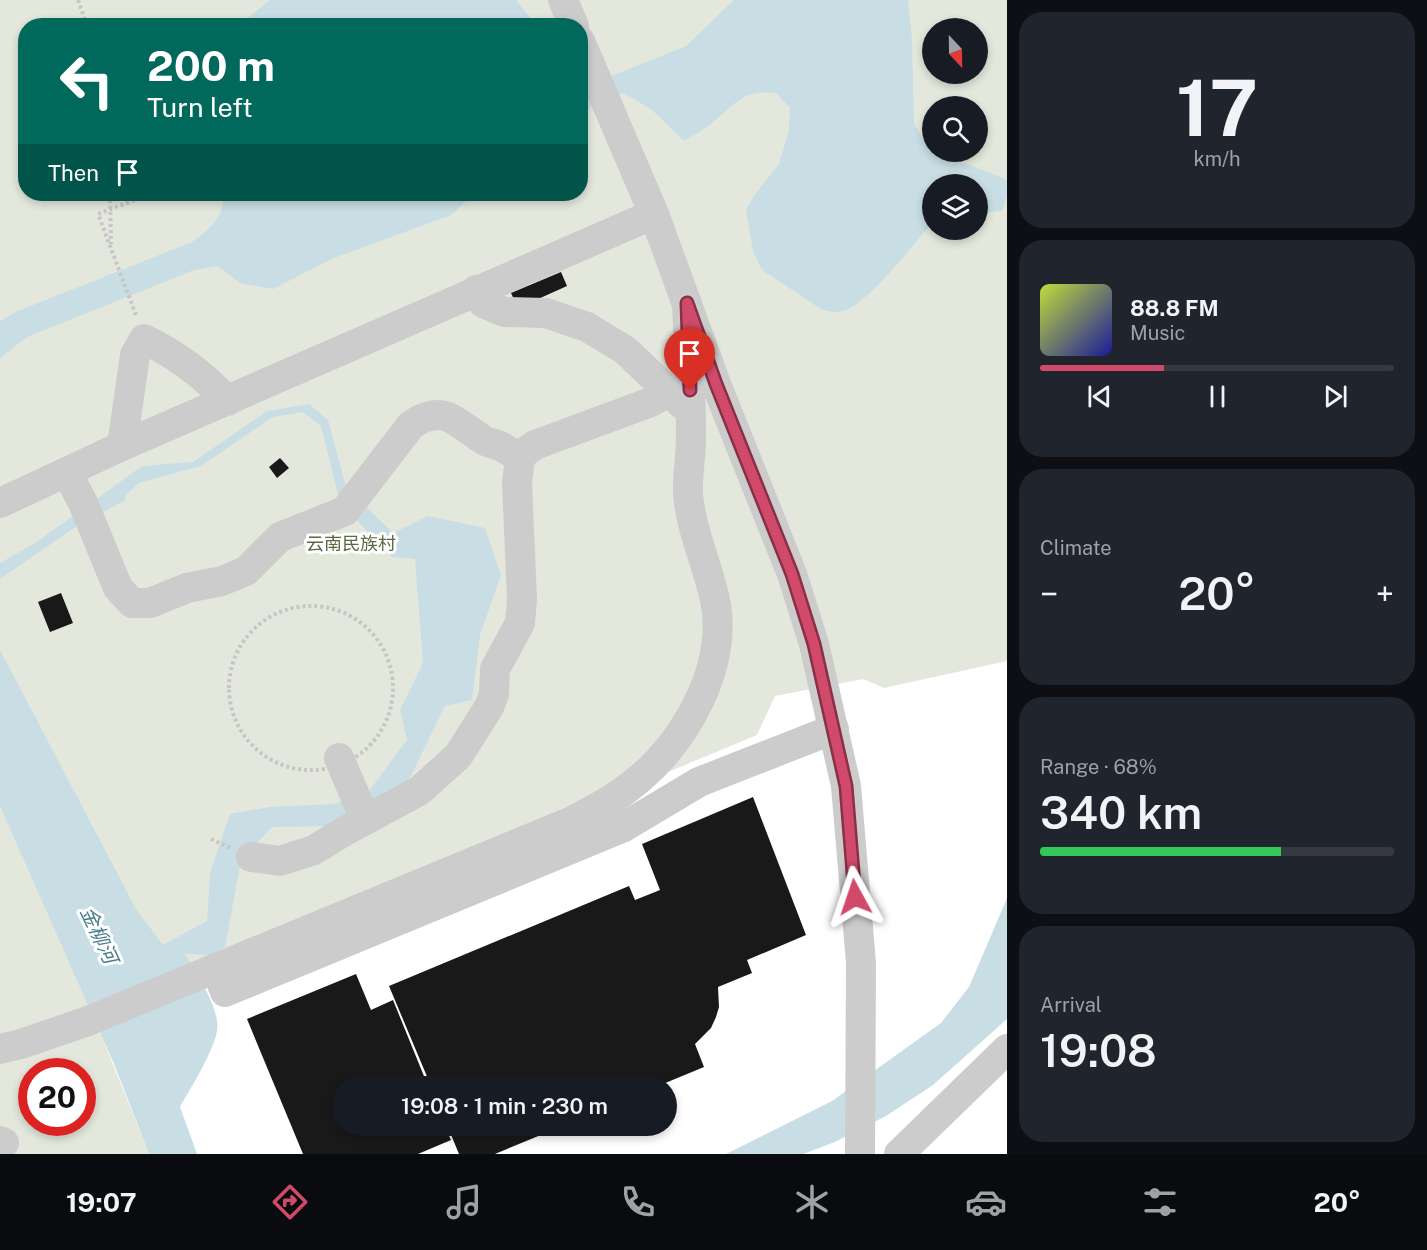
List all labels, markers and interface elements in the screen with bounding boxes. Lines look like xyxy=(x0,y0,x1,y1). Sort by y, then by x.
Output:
north arrow xyxy=(922,18,988,84)
map controls xyxy=(922,18,988,240)
text: 200 m xyxy=(147,41,275,90)
icon: left xyxy=(48,42,126,120)
text: 17 xyxy=(1176,62,1258,154)
text: Turn left xyxy=(147,91,253,123)
button: search xyxy=(922,96,988,162)
text: km/h xyxy=(1193,147,1241,171)
icon: arrive xyxy=(111,156,144,189)
text: Then xyxy=(48,160,99,186)
button: layers xyxy=(922,174,988,240)
text: 88.8 FM xyxy=(1130,295,1219,321)
text: Music xyxy=(1130,321,1185,345)
pin xyxy=(664,328,715,390)
icon: arrive xyxy=(673,337,706,370)
icon: previous xyxy=(1083,380,1116,413)
icon: pause xyxy=(1201,380,1234,413)
icon: next xyxy=(1319,380,1352,413)
park label: 云南民族村 xyxy=(306,533,396,554)
text: Climate xyxy=(1040,536,1112,560)
text: 20° xyxy=(1178,567,1256,620)
text: − xyxy=(1040,575,1058,613)
text: + xyxy=(1376,575,1394,613)
text: Range · 68% xyxy=(1040,755,1157,779)
text: 340 km xyxy=(1040,786,1202,839)
position arrow xyxy=(823,865,887,929)
water label: 金柳河 xyxy=(75,903,124,971)
text: Arrival xyxy=(1040,993,1102,1017)
text: 19:08 xyxy=(1040,1024,1157,1077)
speed limit sign: 20 xyxy=(18,1058,96,1136)
text: 19:08 · 1 min · 230 m xyxy=(401,1093,608,1119)
icon: directions xyxy=(269,1181,311,1223)
icon: music xyxy=(443,1181,485,1223)
icon: phone xyxy=(617,1181,659,1223)
icon: climate xyxy=(791,1181,833,1223)
icon: car xyxy=(965,1181,1007,1223)
icon: filters xyxy=(1139,1181,1181,1223)
text: 19:07 xyxy=(66,1186,137,1218)
text: 20° xyxy=(1314,1186,1361,1218)

